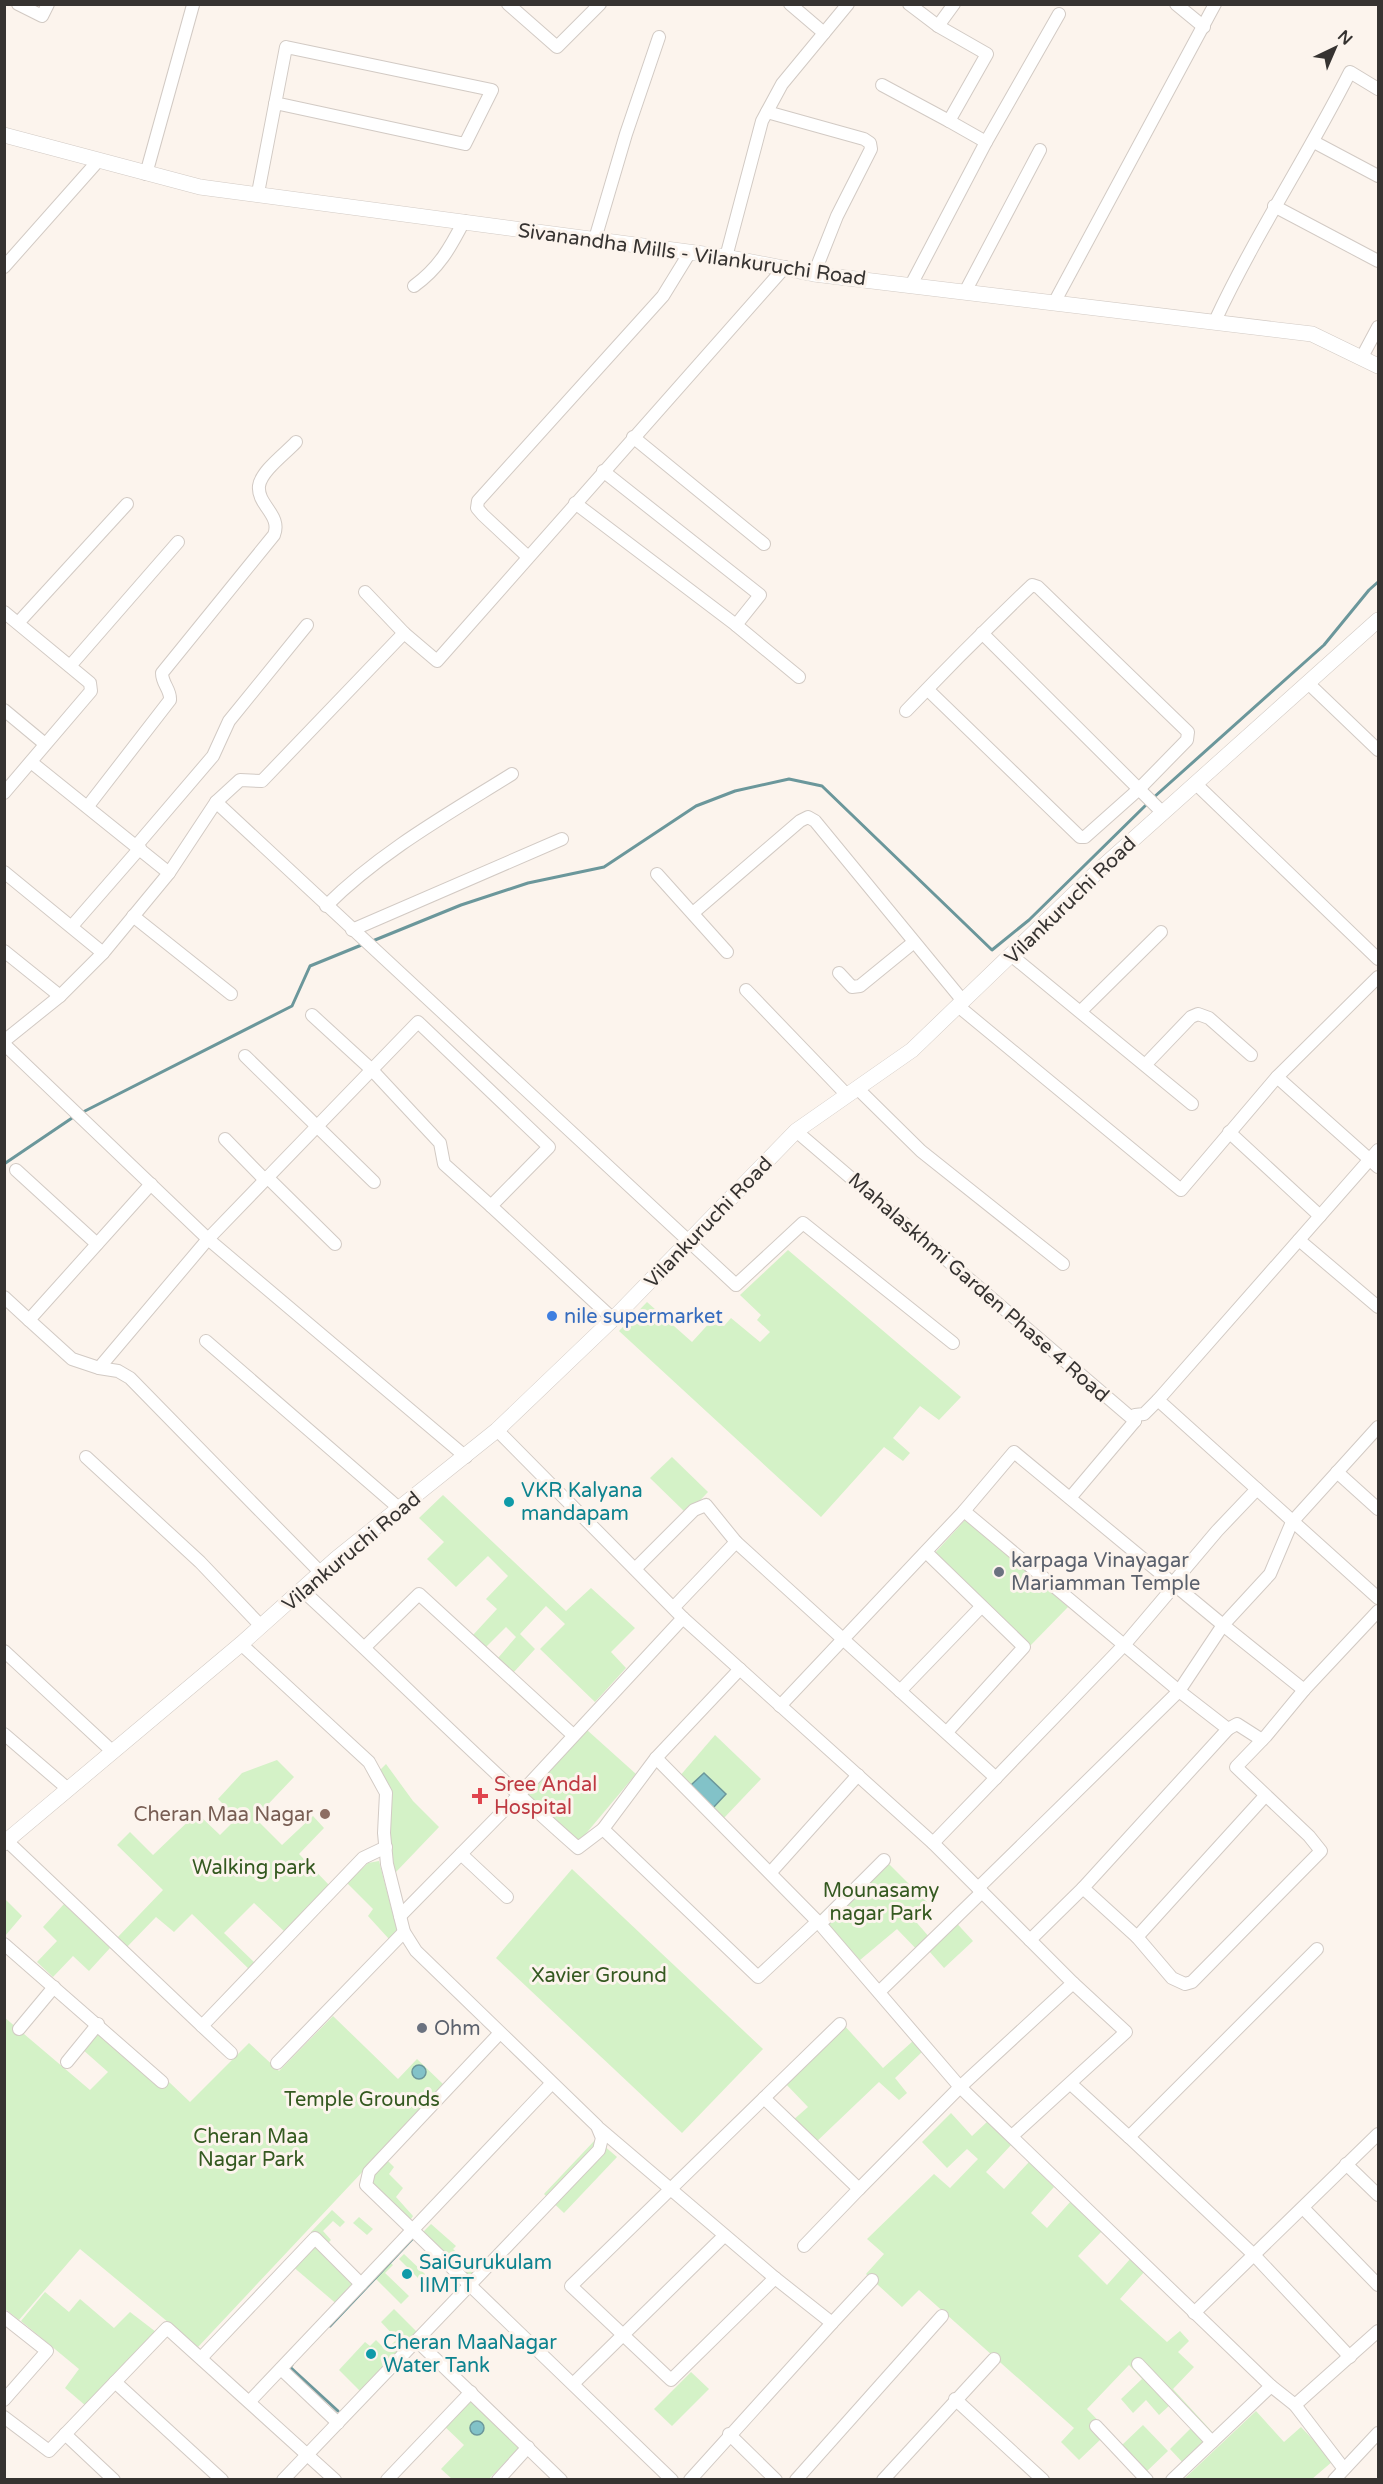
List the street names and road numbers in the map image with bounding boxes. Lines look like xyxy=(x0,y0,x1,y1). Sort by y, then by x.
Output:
street label: Sivanandha Mills - Vilankuruchi Road xyxy=(516,219,867,291)
street label: Vilankuruchi Road xyxy=(1000,832,1141,970)
street label: Vilankuruchi Road xyxy=(640,1152,778,1293)
street label: Mahalaskhmi Garden Phase 4 Road xyxy=(843,1168,1114,1407)
street label: Vilankuruchi Road xyxy=(278,1487,426,1617)

